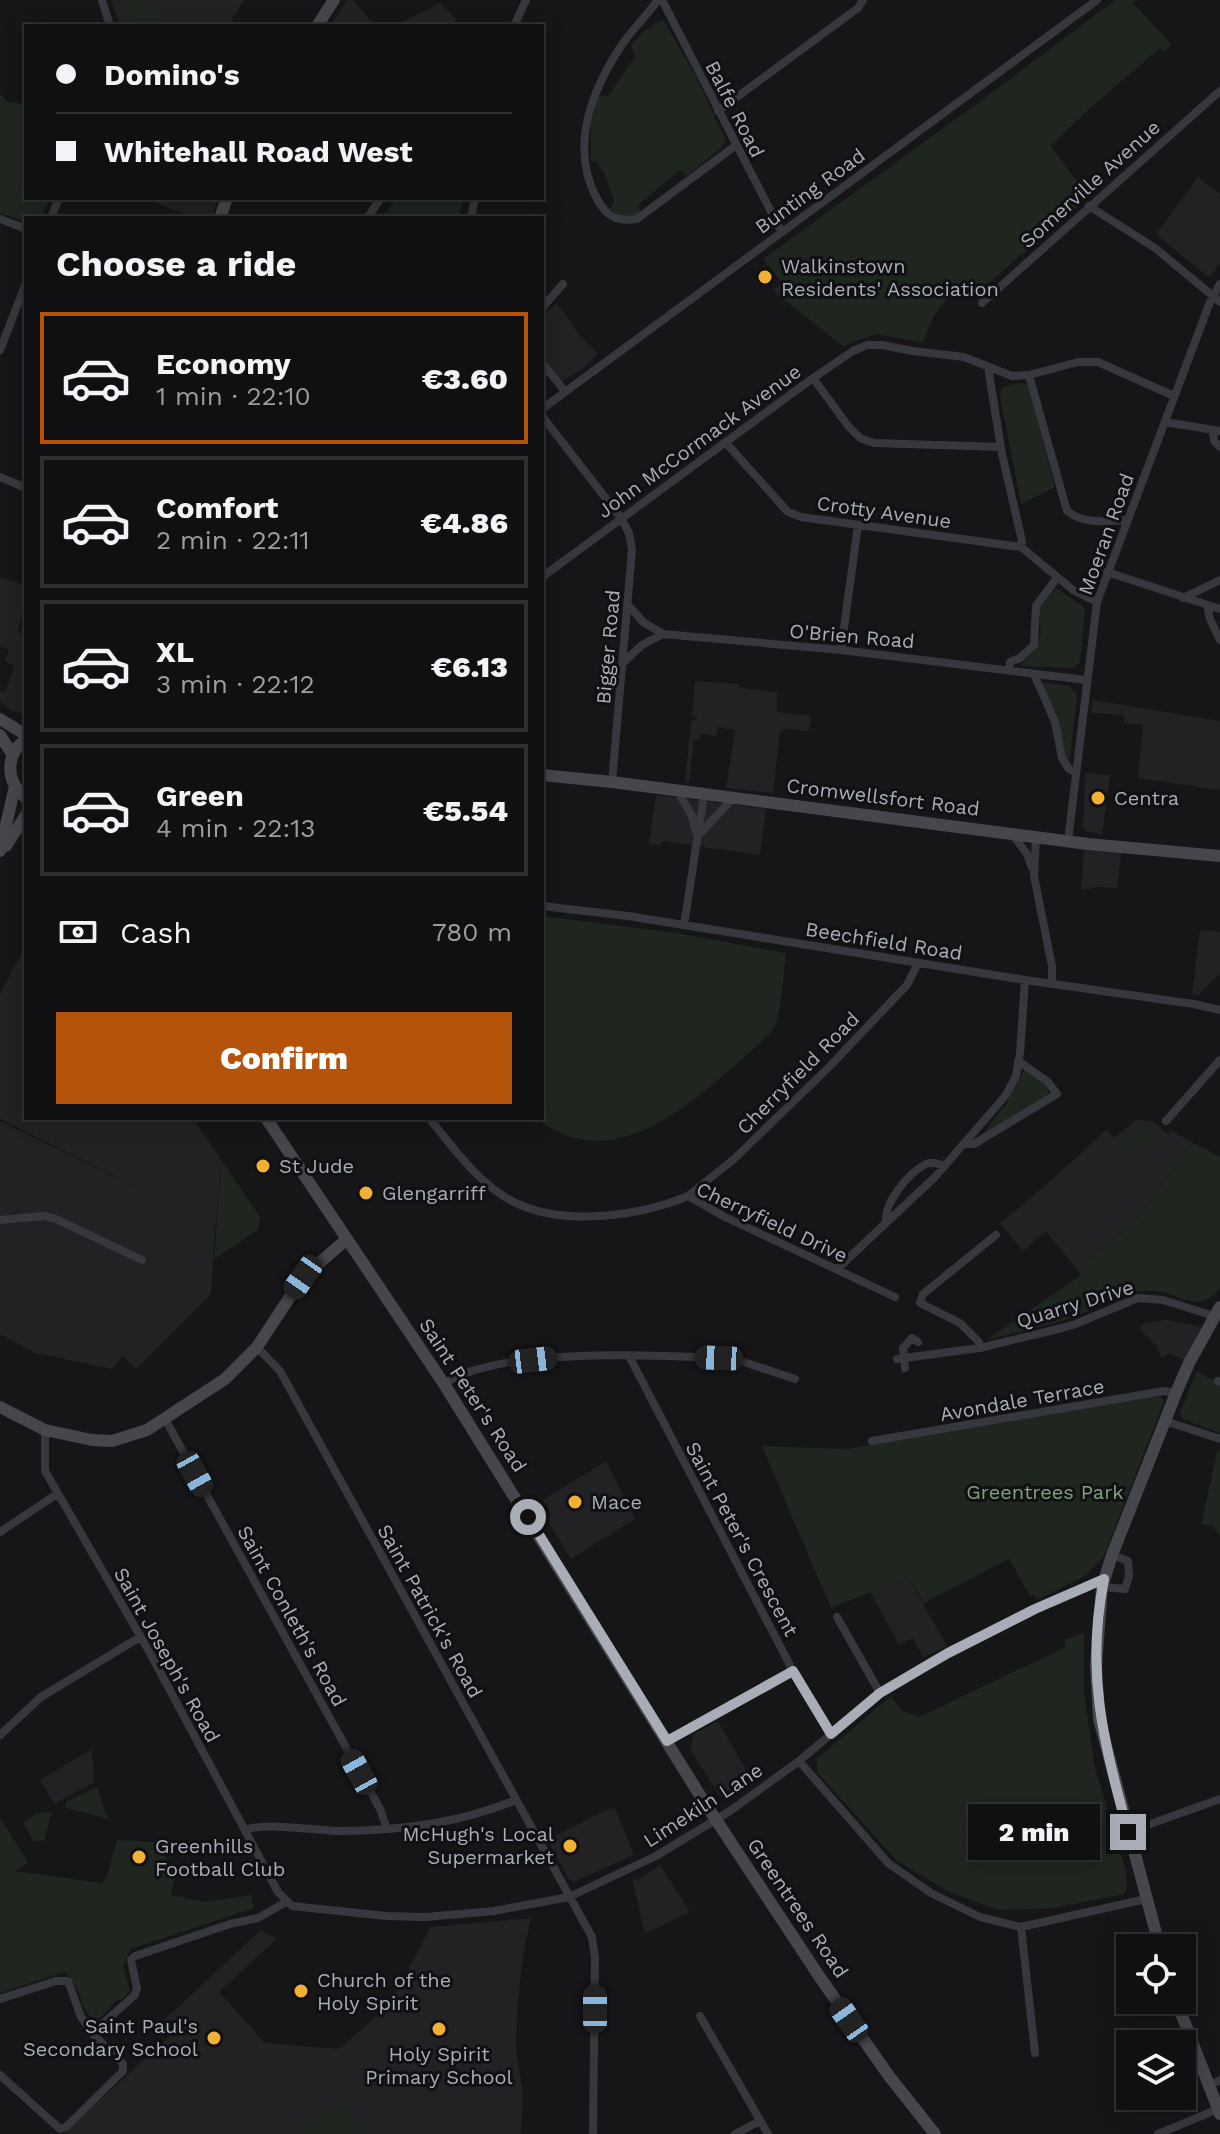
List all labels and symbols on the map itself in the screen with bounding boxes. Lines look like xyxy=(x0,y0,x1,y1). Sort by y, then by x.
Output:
street label: Balfe Road xyxy=(700,57,770,161)
street label: Somerville Avenue xyxy=(1015,115,1165,253)
street label: Bunting Road xyxy=(750,143,870,239)
place label: Walkinstown Residents' Association xyxy=(781,254,999,301)
marker: Walkinstown Residents' Association xyxy=(756,268,774,286)
street label: John McCormack Avenue xyxy=(592,359,806,523)
street label: Moeran Road xyxy=(1073,470,1139,598)
street label: Crotty Avenue xyxy=(815,491,953,533)
street label: Bigger Road xyxy=(591,589,625,705)
street label: O'Brien Road xyxy=(788,619,916,653)
street label: Cromwellsfort Road xyxy=(785,773,981,821)
place label: Centra xyxy=(1114,786,1179,810)
marker: Centra xyxy=(1089,789,1107,807)
street label: Beechfield Road xyxy=(804,917,964,965)
street label: Cherryfield Road xyxy=(732,1007,864,1139)
place label: St Jude xyxy=(279,1154,354,1178)
marker: St Jude xyxy=(254,1157,272,1175)
street label: Cherryfield Drive xyxy=(693,1176,851,1268)
place label: Glengarriff xyxy=(382,1181,486,1205)
marker: Glengarriff xyxy=(357,1184,375,1202)
car xyxy=(279,1250,327,1304)
street label: Quarry Drive xyxy=(1013,1275,1137,1333)
street label: Saint Peter's Road xyxy=(414,1314,532,1476)
car xyxy=(508,1345,558,1375)
car xyxy=(695,1345,743,1371)
street label: Avondale Terrace xyxy=(938,1374,1106,1426)
street label: Saint Peter's Crescent xyxy=(681,1438,804,1641)
car xyxy=(173,1447,217,1501)
park label: Greentrees Park xyxy=(966,1480,1124,1504)
place label: Mace xyxy=(591,1490,642,1514)
marker: Mace xyxy=(566,1493,584,1511)
route start xyxy=(510,1499,546,1535)
street label: Saint Patrick's Road xyxy=(372,1520,488,1702)
street label: Saint Conleth's Road xyxy=(232,1521,352,1711)
street label: Saint Joseph's Road xyxy=(109,1563,225,1747)
car xyxy=(337,1745,381,1799)
street label: Limekiln Lane xyxy=(639,1758,767,1852)
callout: 2 min xyxy=(968,1804,1100,1860)
route end xyxy=(1110,1814,1146,1850)
place label: McHugh's Local Supermarket xyxy=(402,1822,555,1869)
place label: Greenhills Football Club xyxy=(155,1834,285,1881)
street label: Greentrees Road xyxy=(742,1834,854,1982)
marker: McHugh's Local Supermarket xyxy=(561,1837,579,1855)
marker: Greenhills Football Club xyxy=(130,1848,148,1866)
place label: Church of the Holy Spirit xyxy=(317,1968,451,2015)
marker: Church of the Holy Spirit xyxy=(292,1982,310,2000)
car xyxy=(583,1985,607,2033)
car xyxy=(825,1993,873,2047)
place label: Saint Paul's Secondary School xyxy=(23,2014,198,2061)
marker: Holy Spirit Primary School xyxy=(430,2020,448,2038)
marker: Saint Paul's Secondary School xyxy=(205,2029,223,2047)
place label: Holy Spirit Primary School xyxy=(365,2042,513,2089)

